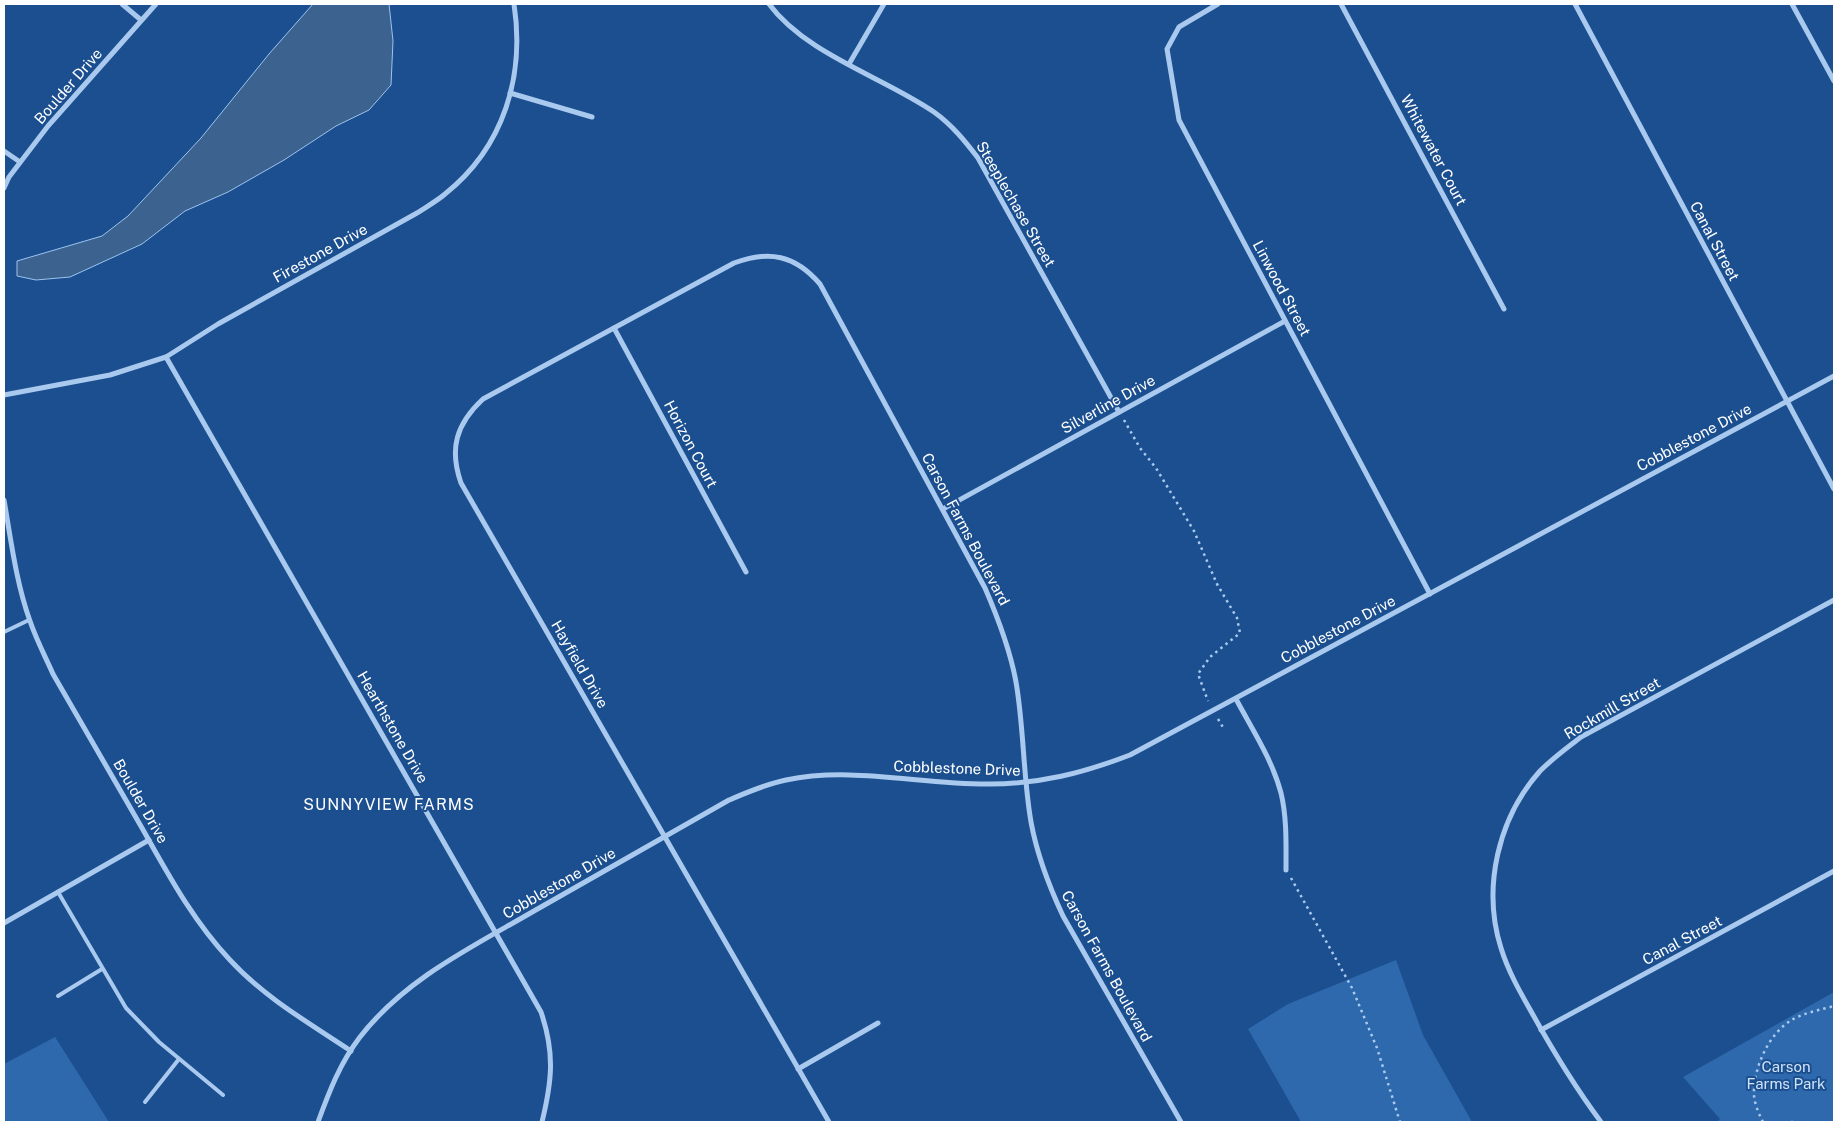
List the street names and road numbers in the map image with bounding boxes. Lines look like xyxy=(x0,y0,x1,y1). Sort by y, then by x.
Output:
street label: Boulder Drive xyxy=(31,45,105,127)
street label: Whitewater Court xyxy=(1398,92,1470,208)
street label: Steeplechase Street xyxy=(973,138,1059,270)
street label: Canal Street xyxy=(1687,198,1743,284)
street label: Firestone Drive xyxy=(270,220,370,286)
street label: Linwood Street xyxy=(1250,237,1314,339)
street label: Silverline Drive xyxy=(1058,371,1158,437)
street label: Horizon Court xyxy=(661,397,721,491)
street label: Cobblestone Drive xyxy=(1634,400,1754,474)
street label: Carson Farms Boulevard xyxy=(919,450,1013,608)
street label: Cobblestone Drive xyxy=(1278,592,1398,666)
street label: Hayfield Drive xyxy=(548,617,612,711)
street label: Hearthstone Drive xyxy=(354,668,432,786)
street label: Rockmill Street xyxy=(1561,674,1663,742)
street label: Boulder Drive xyxy=(110,756,172,846)
street label: Cobblestone Drive xyxy=(893,757,1021,779)
street label: Cobblestone Drive xyxy=(500,844,618,922)
street label: Carson Farms Boulevard xyxy=(1058,888,1156,1044)
street label: Canal Street xyxy=(1639,912,1725,968)

